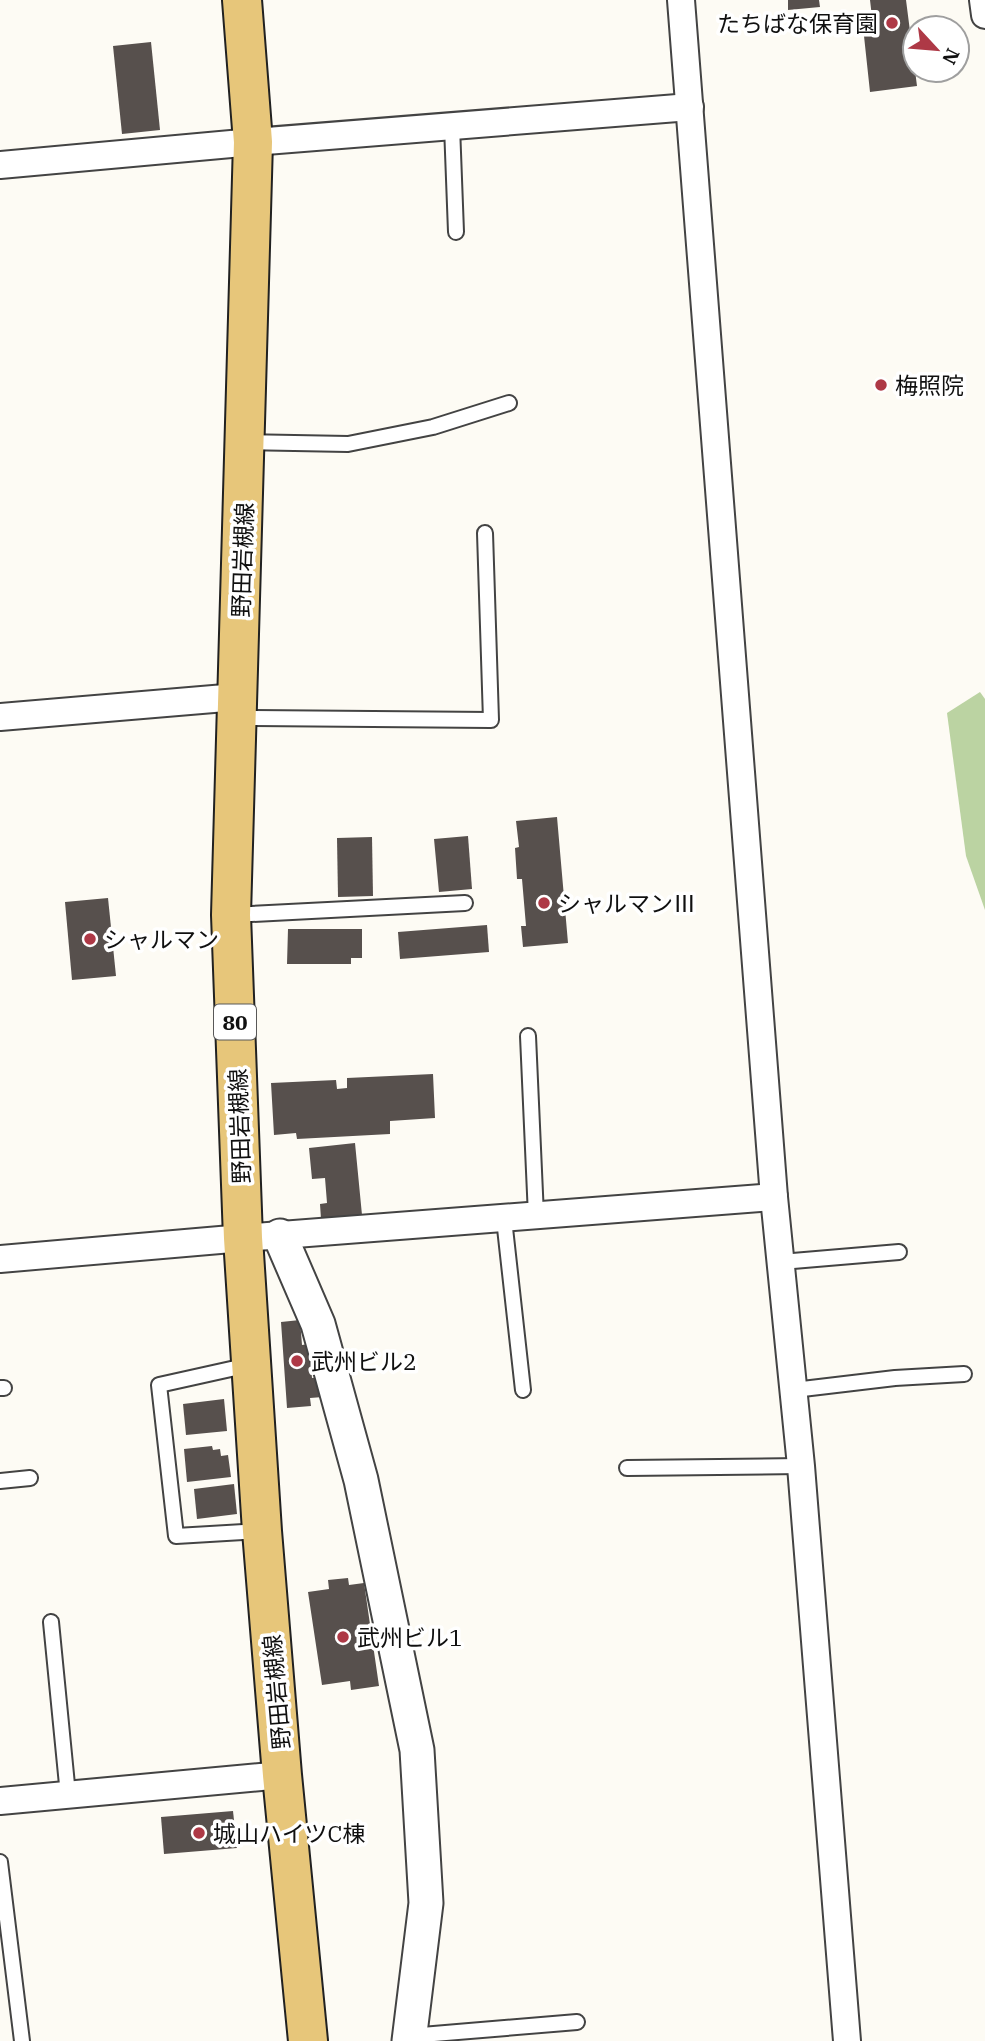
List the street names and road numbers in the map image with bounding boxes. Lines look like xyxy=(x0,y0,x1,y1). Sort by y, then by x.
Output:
street label: 野田岩槻線 xyxy=(225,502,259,618)
road number: 80 xyxy=(214,1004,256,1040)
street label: 野田岩槻線 xyxy=(222,1068,256,1184)
street label: 野田岩槻線 xyxy=(256,1633,296,1751)

